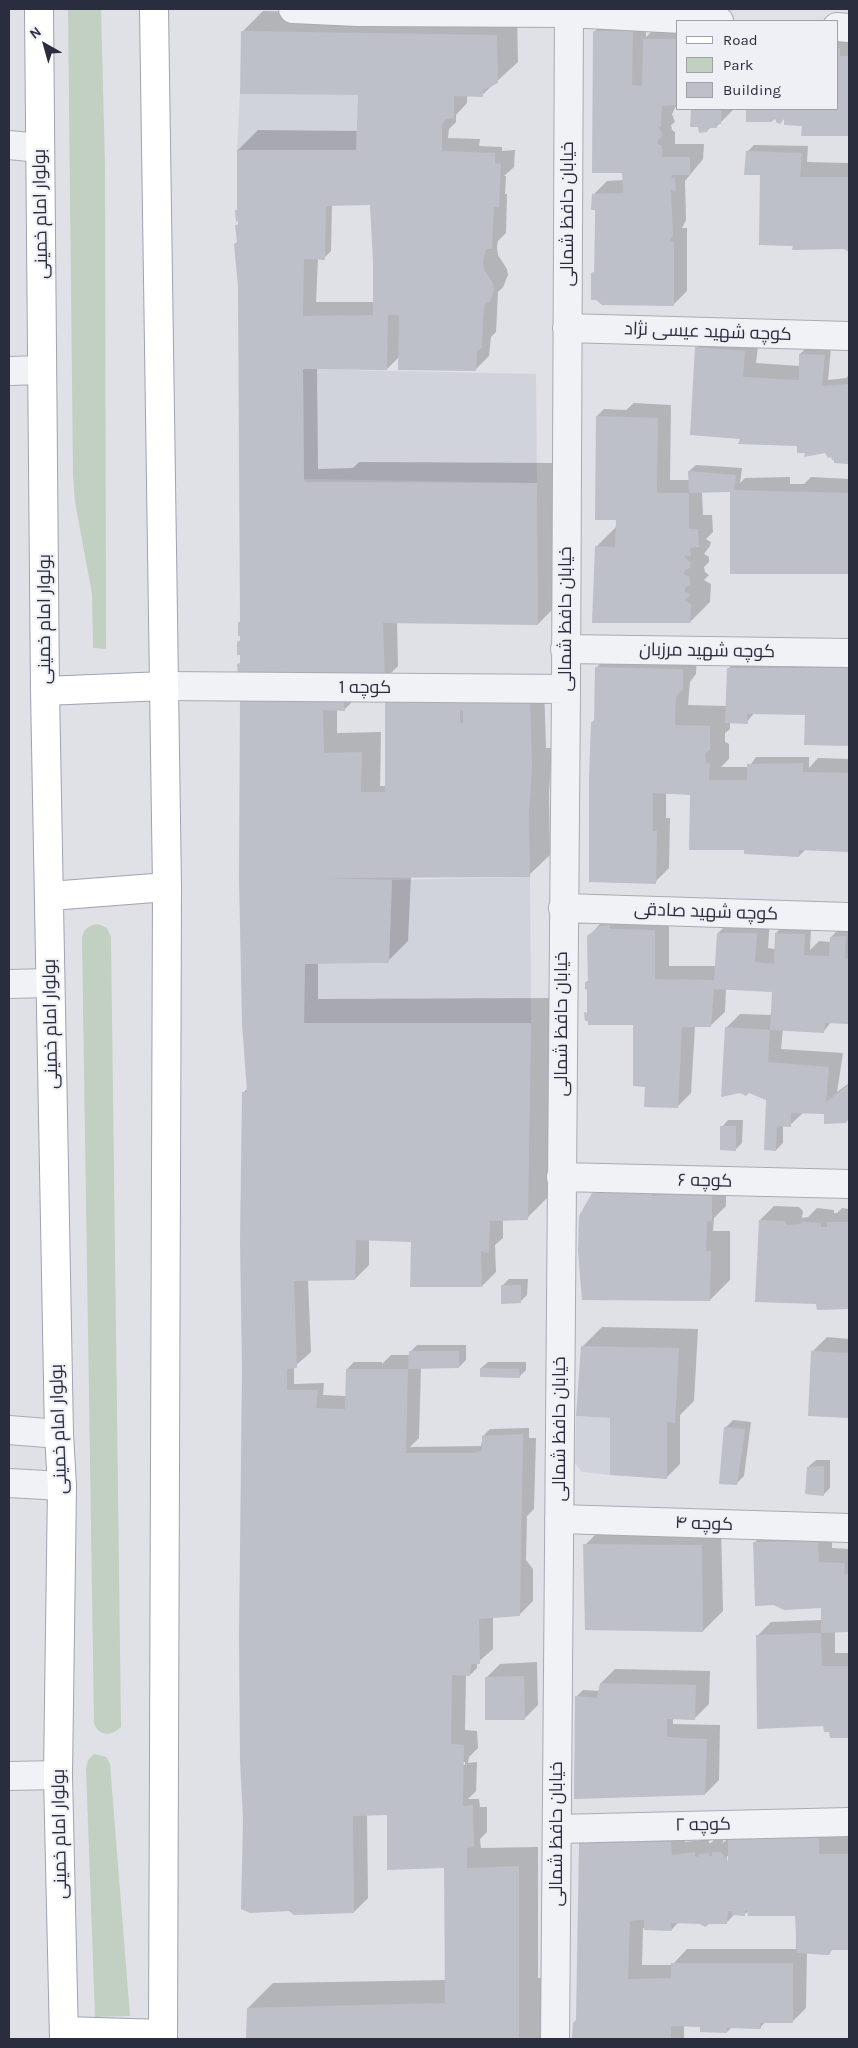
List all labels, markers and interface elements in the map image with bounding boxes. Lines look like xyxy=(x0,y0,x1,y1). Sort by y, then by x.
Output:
north arrow xyxy=(20,20,70,70)
legend xyxy=(676,20,838,110)
text: N xyxy=(26,23,45,43)
text: Road xyxy=(723,31,758,49)
text: Park xyxy=(723,56,753,74)
text: Building xyxy=(723,81,781,99)
street label: خیابان حافظ شمالی xyxy=(557,141,579,287)
street label: بولوار امام خمینی xyxy=(29,149,53,279)
street label: کوچه شهید عیسی نژاد xyxy=(624,318,792,346)
street label: خیابان حافظ شمالی xyxy=(555,546,577,692)
street label: بولوار امام خمینی xyxy=(34,554,56,684)
street label: کوچه شهید مرزبان xyxy=(639,639,775,663)
street label: کوچه 1 xyxy=(339,677,391,699)
street label: کوچه شهید صادقی xyxy=(634,899,778,925)
street label: خیابان حافظ شمالی xyxy=(551,951,573,1097)
street label: بولوار امام خمینی xyxy=(39,959,63,1089)
street label: کوچه ۶ xyxy=(677,1170,733,1192)
street label: خیابان حافظ شمالی xyxy=(549,1356,571,1502)
street label: بولوار امام خمینی xyxy=(46,1364,72,1494)
street label: کوچه ۴ xyxy=(675,1512,733,1536)
street label: خیابان حافظ شمالی xyxy=(546,1761,568,1907)
street label: بولوار امام خمینی xyxy=(48,1769,72,1899)
street label: کوچه ۲ xyxy=(675,1814,731,1836)

